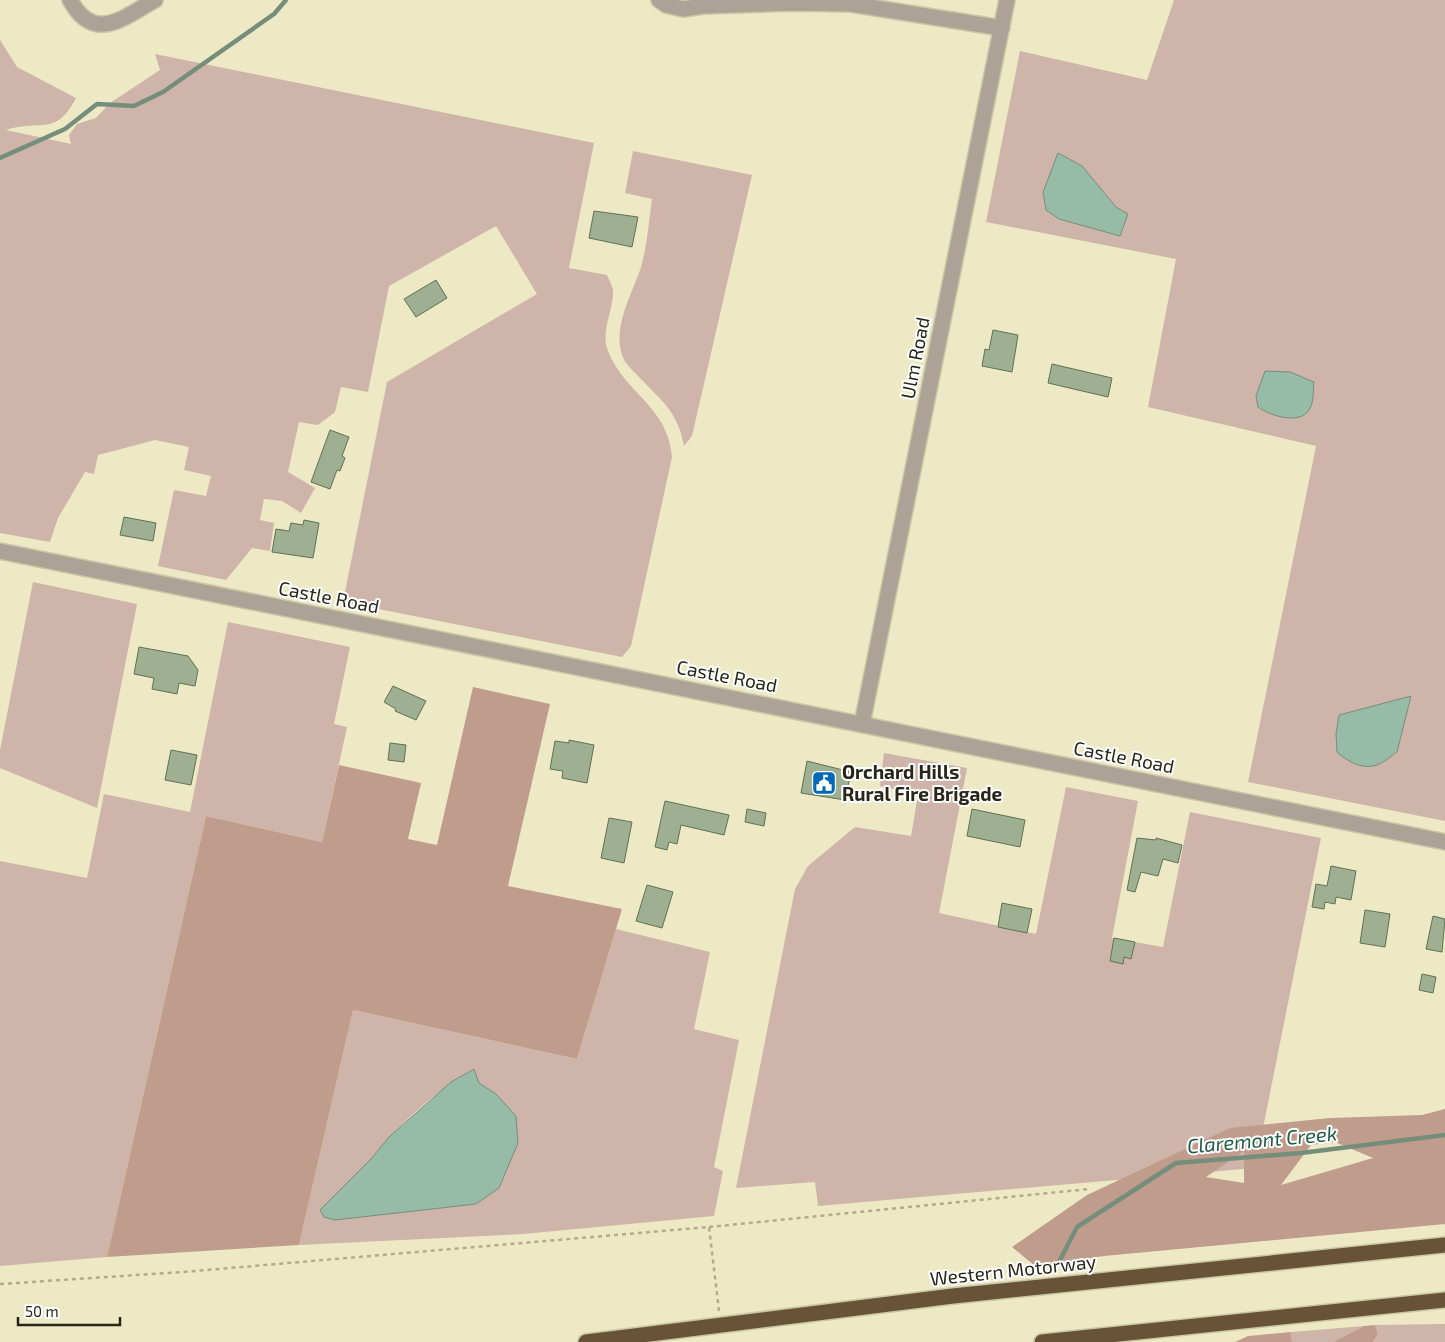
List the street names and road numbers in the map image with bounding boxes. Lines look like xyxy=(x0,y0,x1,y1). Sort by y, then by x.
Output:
street label: Ulm Road xyxy=(895,315,934,401)
street label: Castle Road xyxy=(277,575,381,618)
street label: Castle Road xyxy=(675,654,779,697)
street label: Castle Road xyxy=(1072,735,1176,778)
street label: Western Motorway xyxy=(929,1249,1097,1290)

